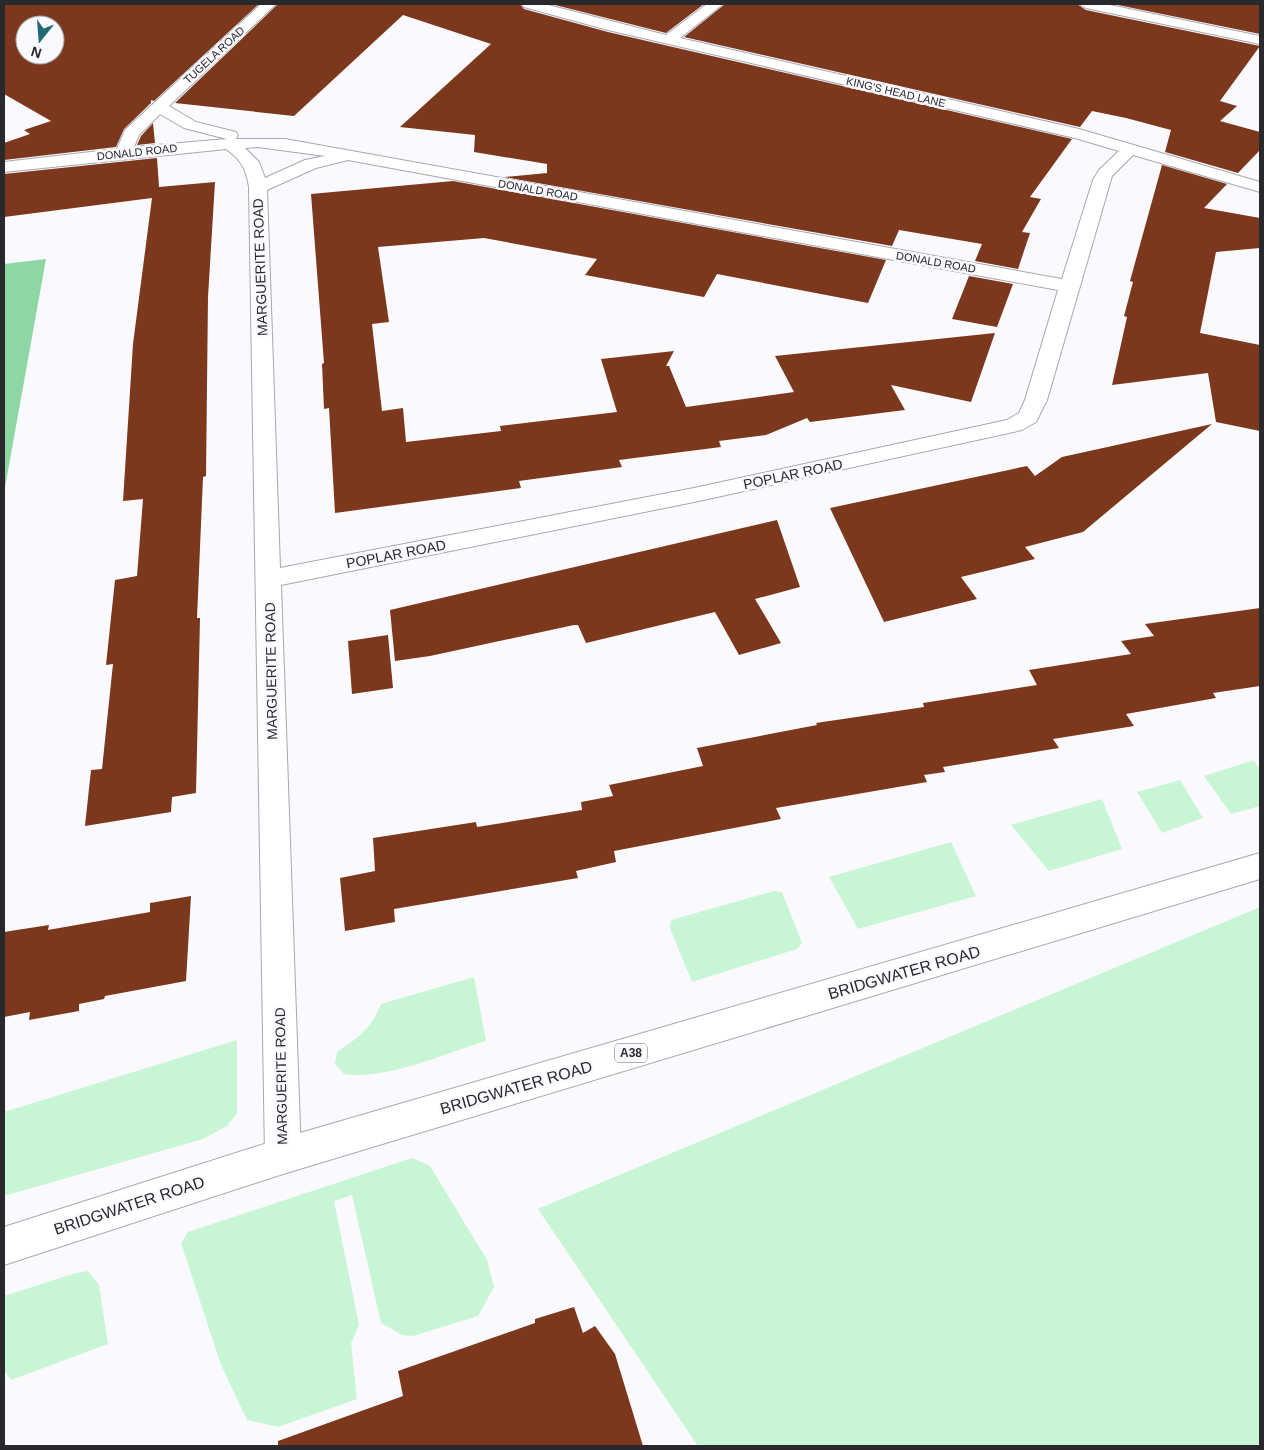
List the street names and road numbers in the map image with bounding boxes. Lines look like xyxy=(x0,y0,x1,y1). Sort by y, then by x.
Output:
street label: TUGELA ROAD xyxy=(181,24,247,86)
street label: KING'S HEAD LANE xyxy=(845,75,947,109)
street label: DONALD ROAD xyxy=(96,142,178,162)
street label: DONALD ROAD xyxy=(497,177,579,203)
street label: MARGUERITE ROAD xyxy=(250,198,270,336)
street label: DONALD ROAD xyxy=(895,249,977,275)
street label: POPLAR ROAD xyxy=(742,456,844,492)
street label: POPLAR ROAD xyxy=(345,536,447,572)
street label: MARGUERITE ROAD xyxy=(262,602,280,740)
street label: BRIDGWATER ROAD xyxy=(826,943,982,1002)
street label: MARGUERITE ROAD xyxy=(272,1007,290,1145)
road number: A38 xyxy=(615,1044,647,1062)
street label: BRIDGWATER ROAD xyxy=(438,1058,594,1117)
street label: BRIDGWATER ROAD xyxy=(52,1173,207,1238)

